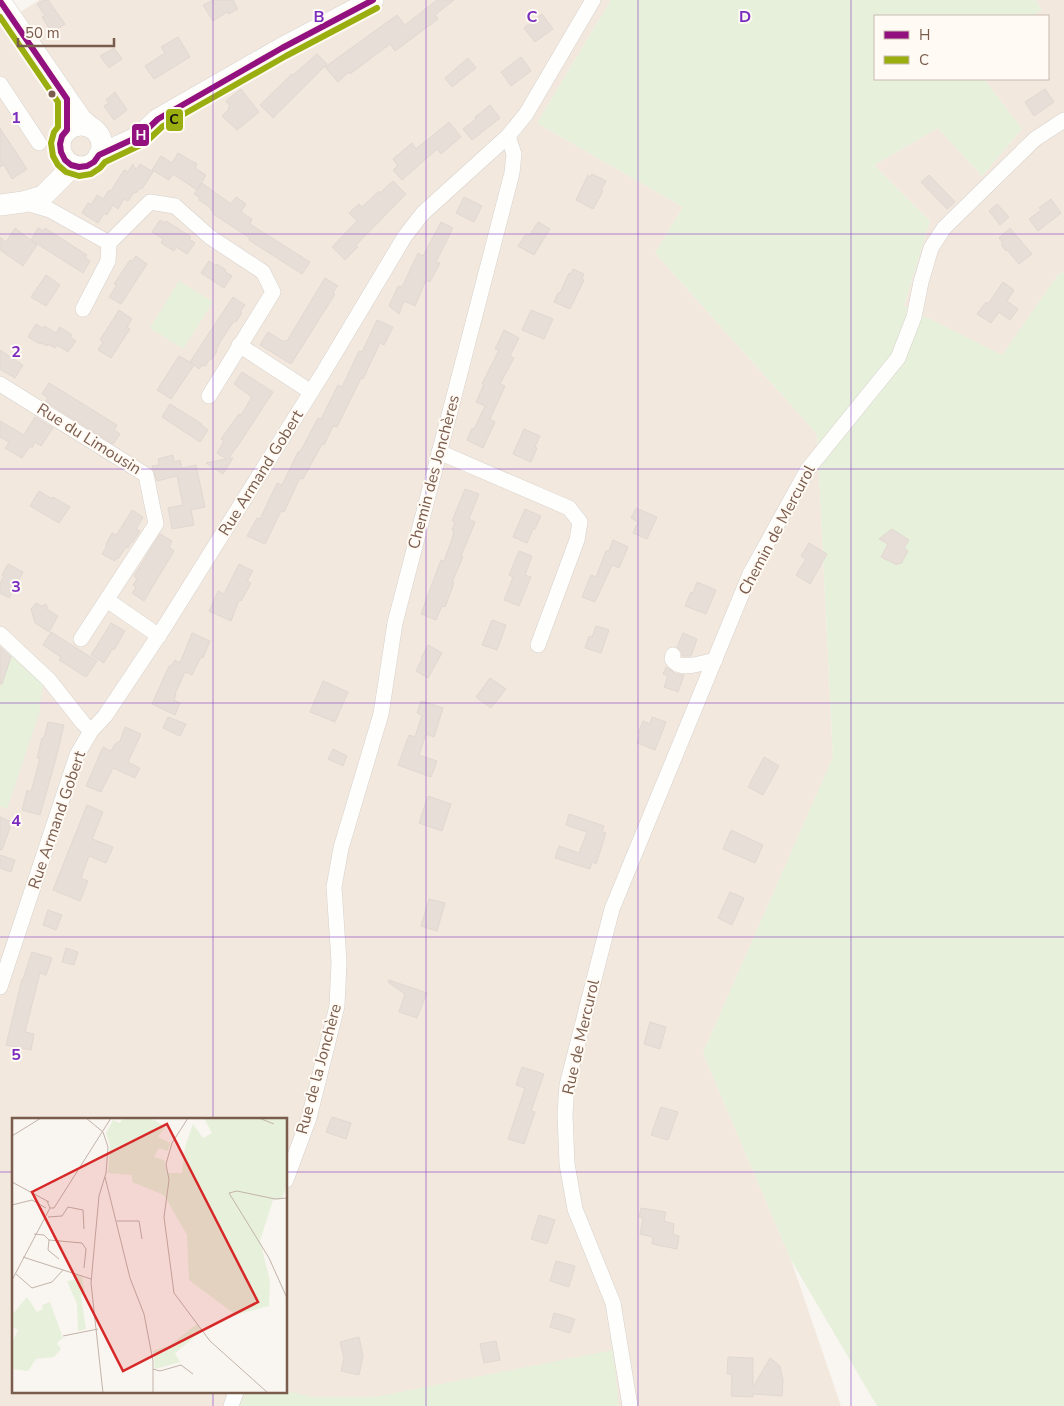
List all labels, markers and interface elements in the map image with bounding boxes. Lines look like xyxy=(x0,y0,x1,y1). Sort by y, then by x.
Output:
text: B xyxy=(313,6,325,28)
text: C xyxy=(527,6,538,28)
text: D xyxy=(739,6,751,28)
scale bar xyxy=(18,15,114,47)
legend xyxy=(874,15,1049,80)
text: 50 m xyxy=(25,23,60,43)
text: H xyxy=(919,25,930,45)
text: C xyxy=(919,50,929,70)
unlabelled marker xyxy=(47,89,57,99)
text: 1 xyxy=(11,107,21,129)
line badge: C xyxy=(165,108,184,132)
text: C xyxy=(169,110,179,129)
line badge: H xyxy=(131,123,150,147)
text: H xyxy=(136,126,146,145)
text: 2 xyxy=(11,341,21,363)
street label: Chemin des Jonchères xyxy=(403,393,465,551)
street label: Rue du Limousin xyxy=(33,398,145,480)
street label: Rue Armand Gobert xyxy=(213,406,309,540)
street label: Chemin de Mercurol xyxy=(733,461,821,599)
text: 3 xyxy=(11,576,21,598)
street label: Rue Armand Gobert xyxy=(23,748,91,892)
text: 4 xyxy=(11,810,21,832)
street label: Rue de Mercurol xyxy=(557,977,605,1097)
street label: Rue de la Jonchère xyxy=(291,1001,347,1137)
text: 5 xyxy=(11,1044,21,1066)
inset map xyxy=(12,1118,288,1394)

